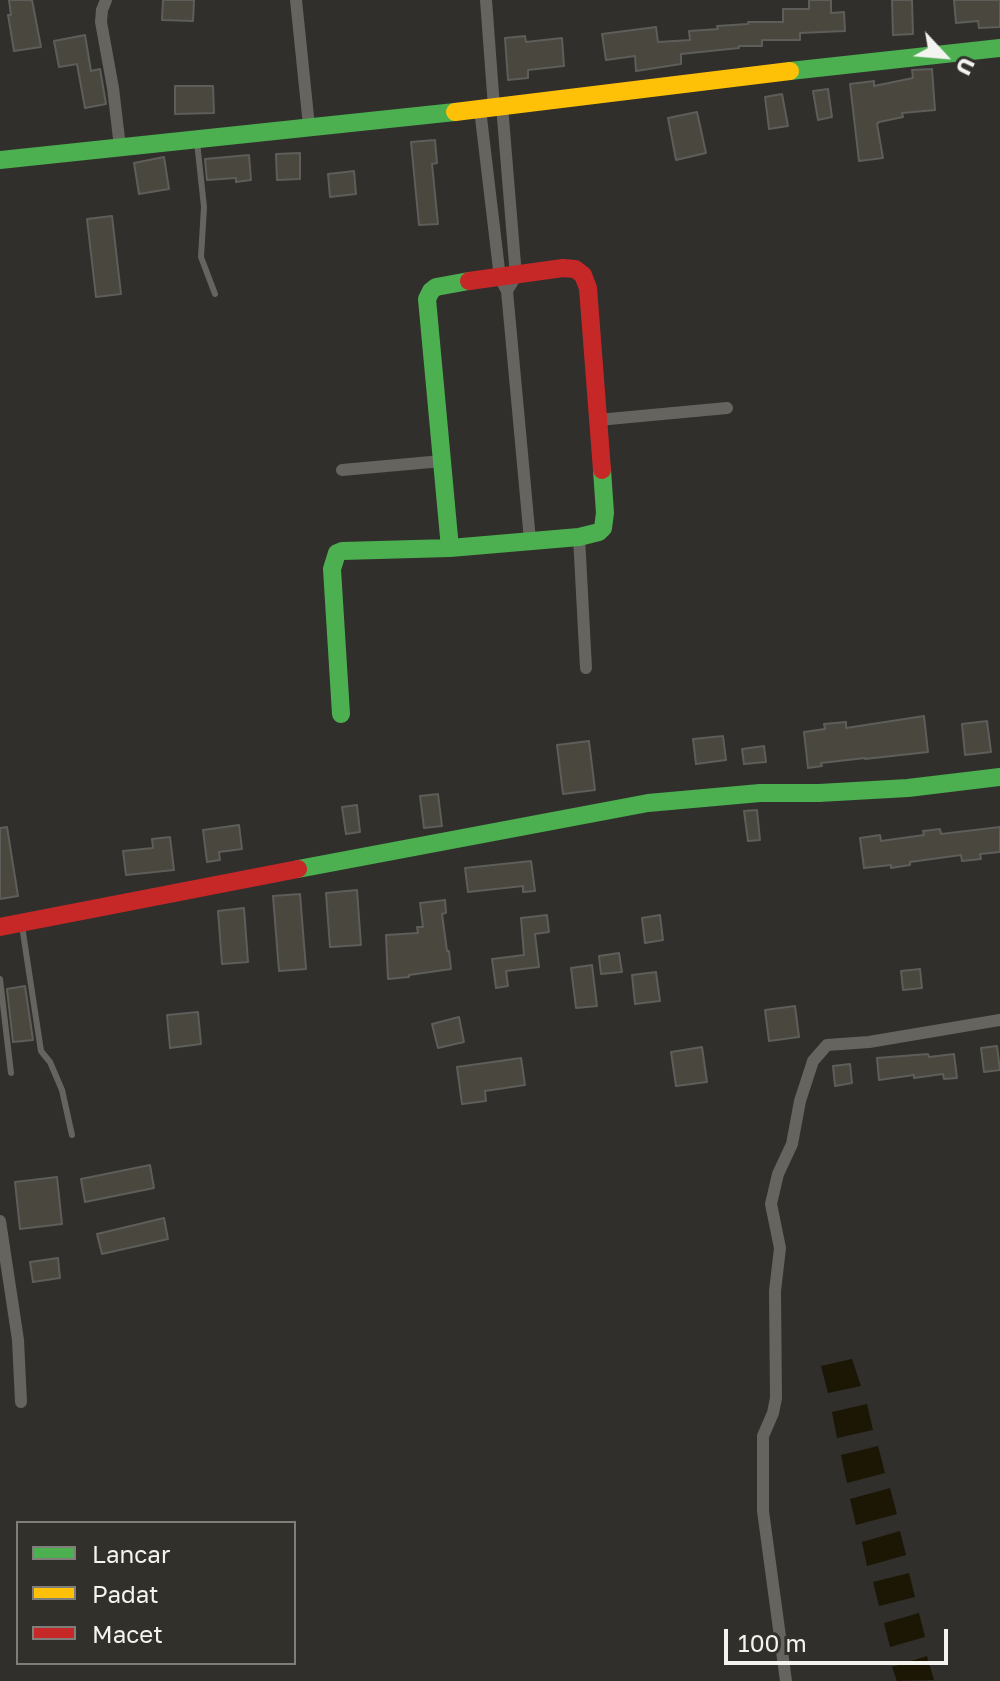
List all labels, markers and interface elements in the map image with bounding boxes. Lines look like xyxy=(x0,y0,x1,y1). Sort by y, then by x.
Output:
north arrow xyxy=(904,16,984,96)
text: U xyxy=(950,54,982,80)
legend xyxy=(16,1521,296,1665)
text: Lancar xyxy=(92,1539,170,1568)
text: Padat xyxy=(92,1579,159,1608)
scale bar xyxy=(728,1613,952,1663)
text: Macet xyxy=(92,1619,163,1648)
text: 100 m xyxy=(738,1628,807,1657)

